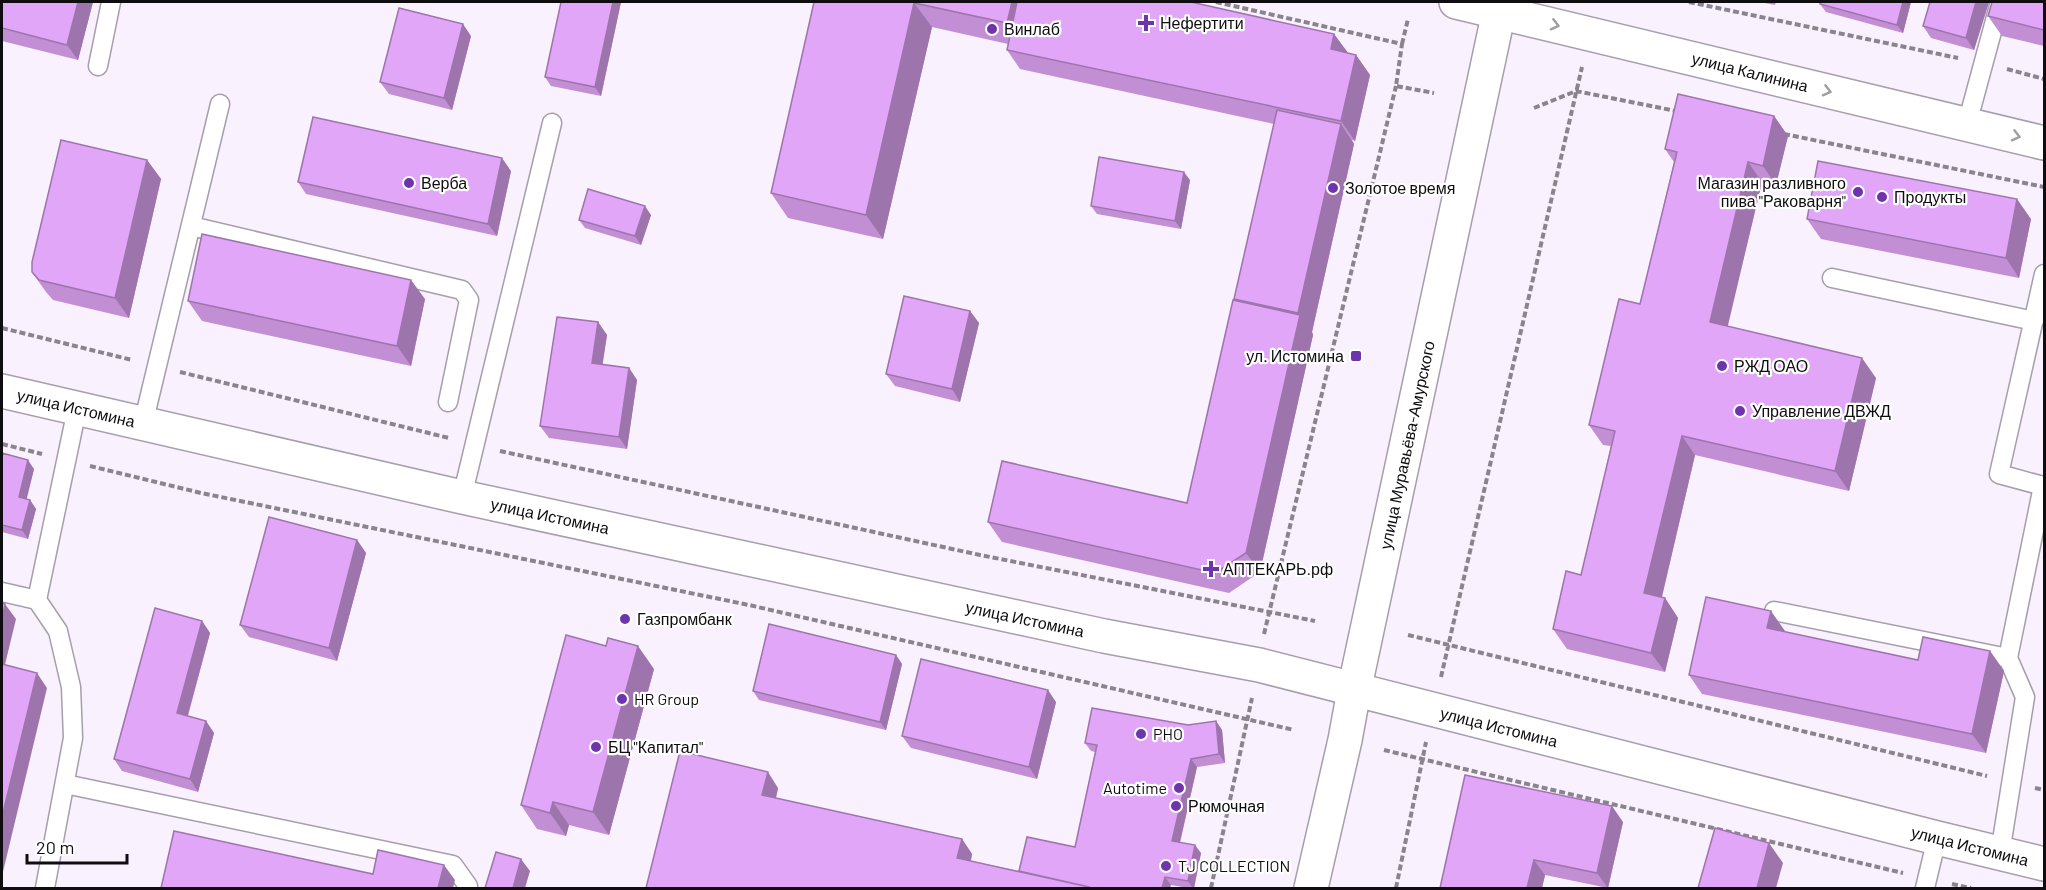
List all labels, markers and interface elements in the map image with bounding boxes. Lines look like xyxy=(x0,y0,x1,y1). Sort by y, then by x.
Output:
place label: Нефертити xyxy=(1160,13,1244,32)
marker: Нефертити xyxy=(1137,14,1155,32)
one-way arrow xyxy=(1550,17,1560,30)
place label: Винлаб xyxy=(1004,19,1060,38)
marker: Винлаб xyxy=(985,22,999,36)
street label: улица Калинина xyxy=(1690,48,1810,95)
one-way arrow xyxy=(1821,83,1831,96)
one-way arrow xyxy=(2011,129,2021,142)
place label: Верба xyxy=(421,173,467,192)
place label: Магазин разливного пива "Раковарня" xyxy=(1697,173,1846,210)
marker: Верба xyxy=(402,176,416,190)
place label: Золотое время xyxy=(1345,178,1455,197)
marker: Золотое время xyxy=(1326,181,1340,195)
marker: Магазин разливного пива "Раковарня" xyxy=(1851,185,1865,199)
place label: Продукты xyxy=(1894,187,1966,206)
marker: Продукты xyxy=(1875,190,1889,204)
street label: улица Муравьёва-Амурского xyxy=(1375,339,1438,551)
place label: ул. Истомина xyxy=(1246,346,1344,365)
marker: ул. Истомина xyxy=(1349,349,1363,363)
place label: РЖД ОАО xyxy=(1734,356,1808,375)
marker: РЖД ОАО xyxy=(1715,359,1729,373)
street label: улица Истомина xyxy=(15,385,137,430)
place label: Управление ДВЖД xyxy=(1752,401,1891,420)
marker: Управление ДВЖД xyxy=(1733,404,1747,418)
street label: улица Истомина xyxy=(489,494,611,537)
place label: АПТЕКАРЬ.рф xyxy=(1223,559,1333,578)
marker: АПТЕКАРЬ.рф xyxy=(1204,562,1218,576)
street label: улица Истомина xyxy=(964,597,1086,640)
place label: Газпромбанк xyxy=(637,609,733,628)
marker: Газпромбанк xyxy=(618,612,632,626)
place label: HR Group xyxy=(634,689,699,708)
marker: HR Group xyxy=(615,692,629,706)
street label: улица Истомина xyxy=(1438,703,1560,750)
place label: PHO xyxy=(1153,724,1183,743)
marker: PHO xyxy=(1134,727,1148,741)
place label: БЦ "Капитал" xyxy=(608,737,703,756)
marker: БЦ "Капитал" xyxy=(589,740,603,754)
place label: Autotime xyxy=(1103,778,1167,797)
marker: Autotime xyxy=(1172,781,1186,795)
place label: Рюмочная xyxy=(1188,796,1265,815)
marker: Рюмочная xyxy=(1169,799,1183,813)
street label: улица Истомина xyxy=(1909,822,2031,869)
scale bar xyxy=(27,827,128,865)
text: 20 m xyxy=(36,836,74,858)
place label: TJ COLLECTION xyxy=(1178,856,1290,875)
marker: TJ COLLECTION xyxy=(1159,859,1173,873)

